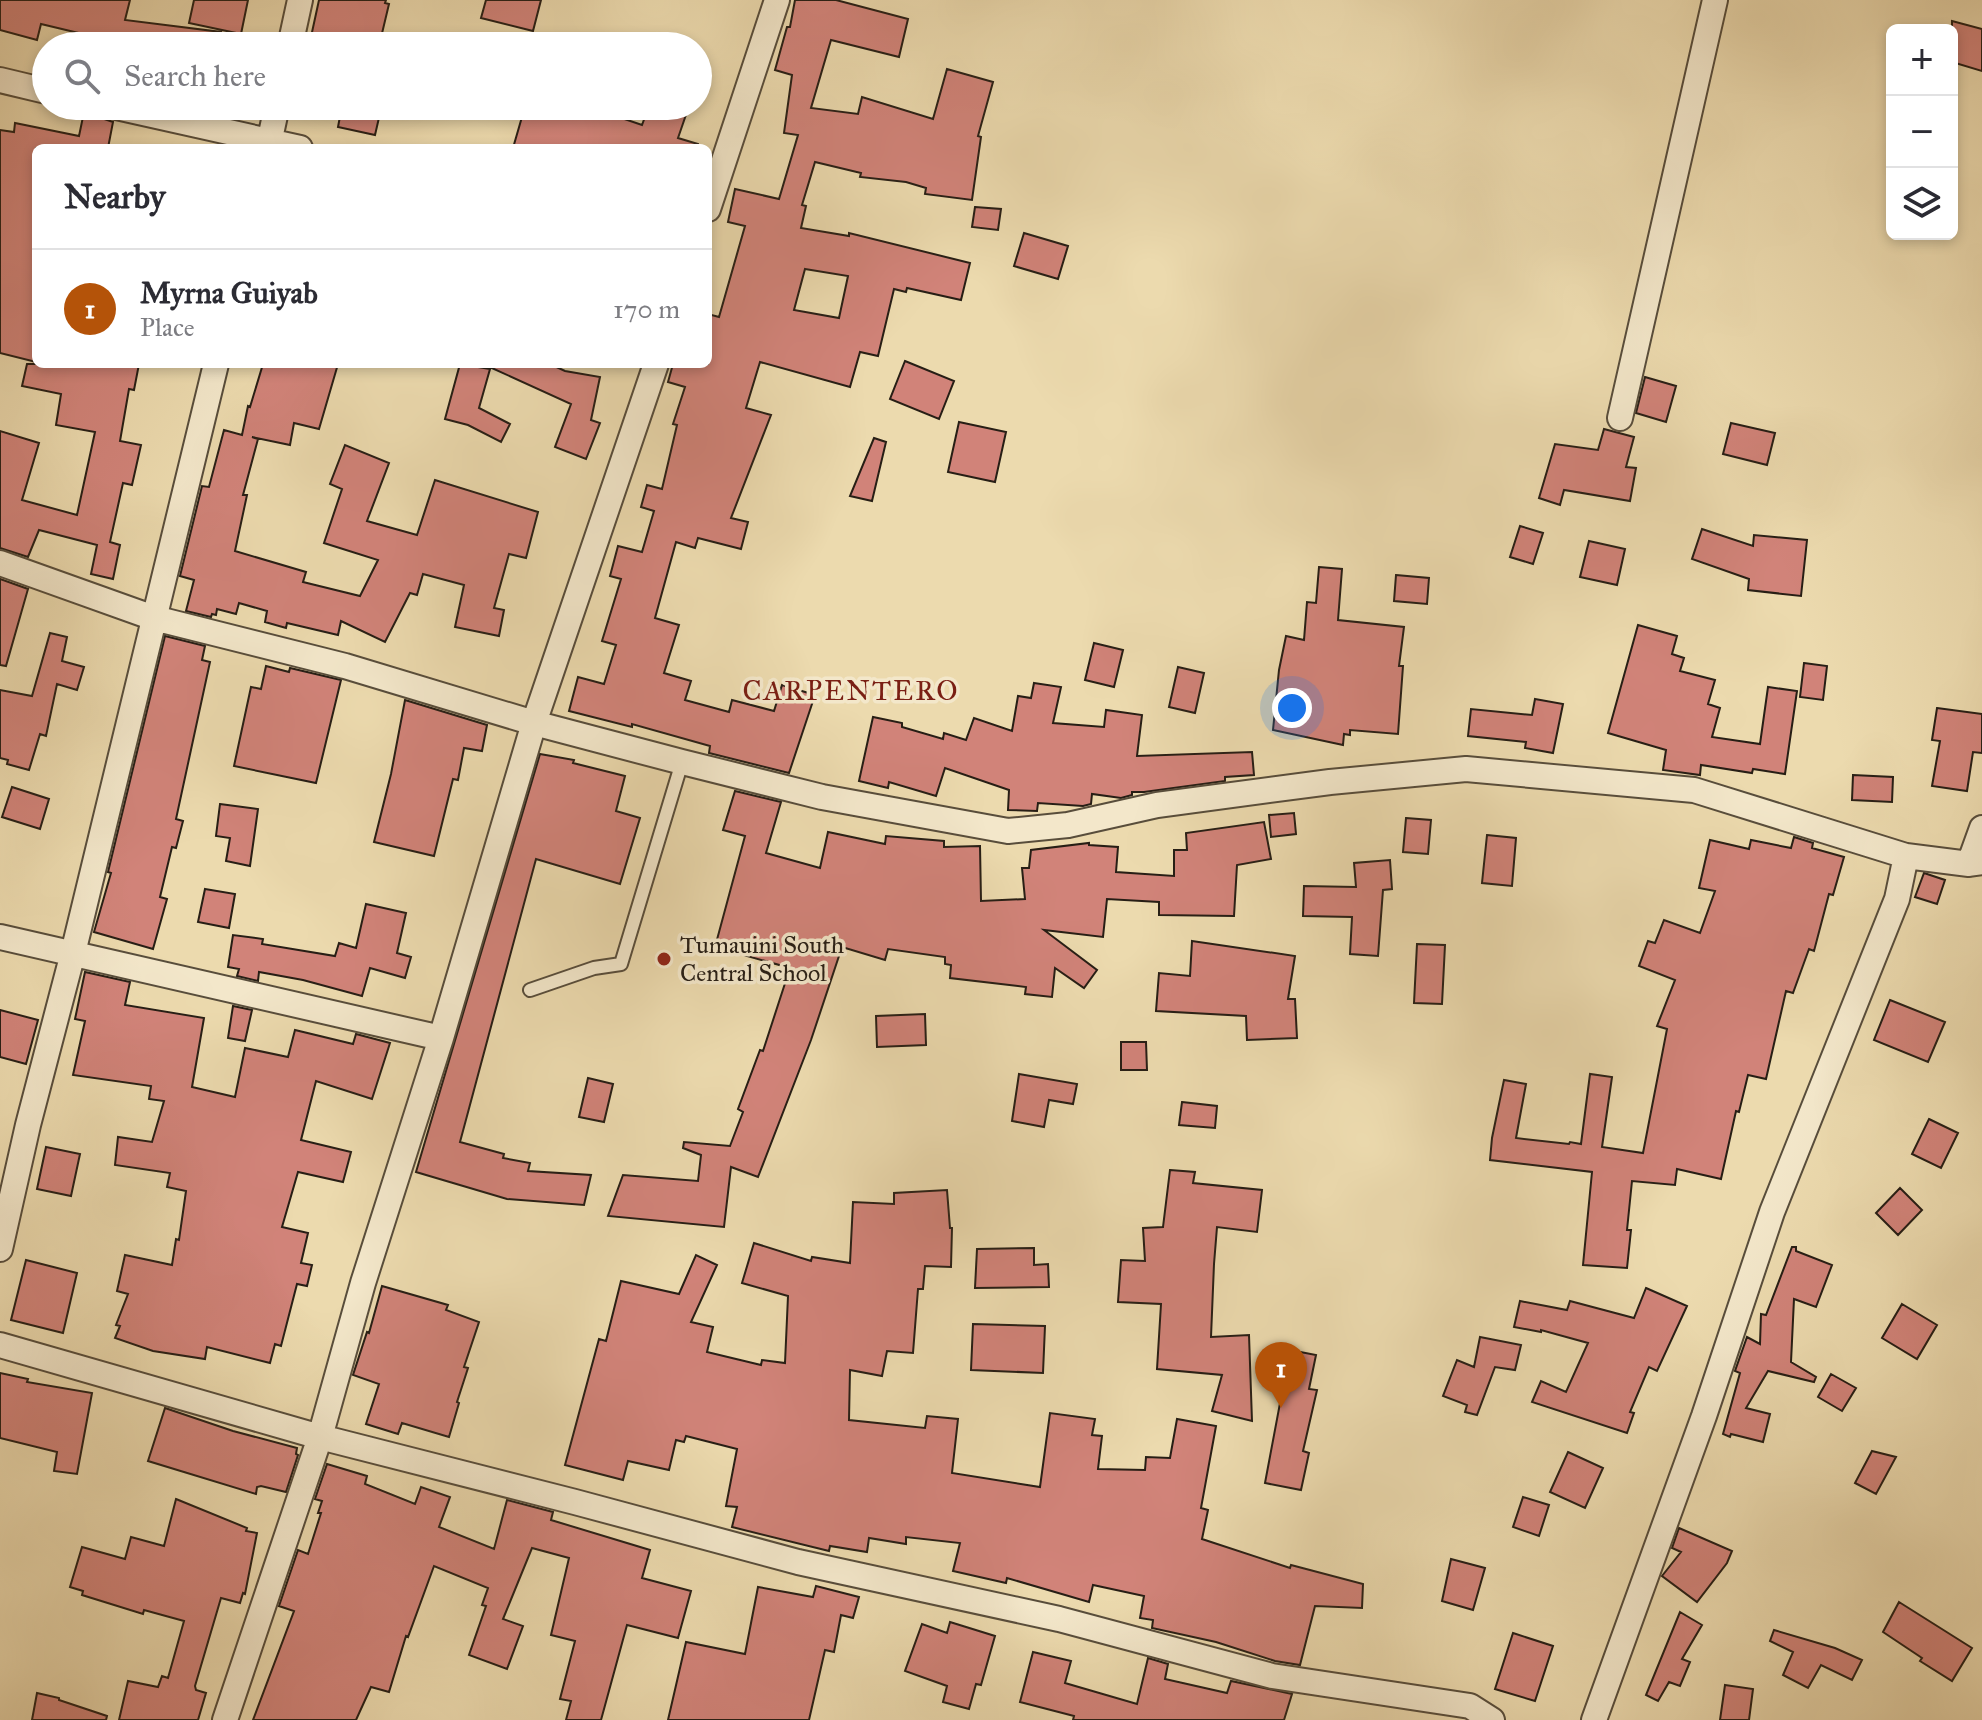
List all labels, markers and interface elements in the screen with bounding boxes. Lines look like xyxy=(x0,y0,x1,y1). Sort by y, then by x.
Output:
map controls xyxy=(1886,24,1958,240)
button: + xyxy=(1886,24,1958,96)
search box xyxy=(32,32,712,120)
icon: search xyxy=(60,54,104,98)
text: Search here xyxy=(124,58,266,94)
button: − xyxy=(1886,96,1958,168)
button: layers xyxy=(1886,168,1958,240)
text: Nearby xyxy=(64,176,166,217)
text: Myrna Guiyab xyxy=(140,275,318,311)
text: 1 xyxy=(85,293,95,325)
text: 170 m xyxy=(613,293,680,325)
text: Place xyxy=(140,311,195,343)
district label: CARPENTERO xyxy=(742,673,960,708)
your location xyxy=(1272,688,1312,728)
place label: Tumauini South Central School xyxy=(680,930,844,988)
marker: Tumauini South Central School xyxy=(655,950,673,968)
pin: 1 xyxy=(1255,1342,1307,1408)

